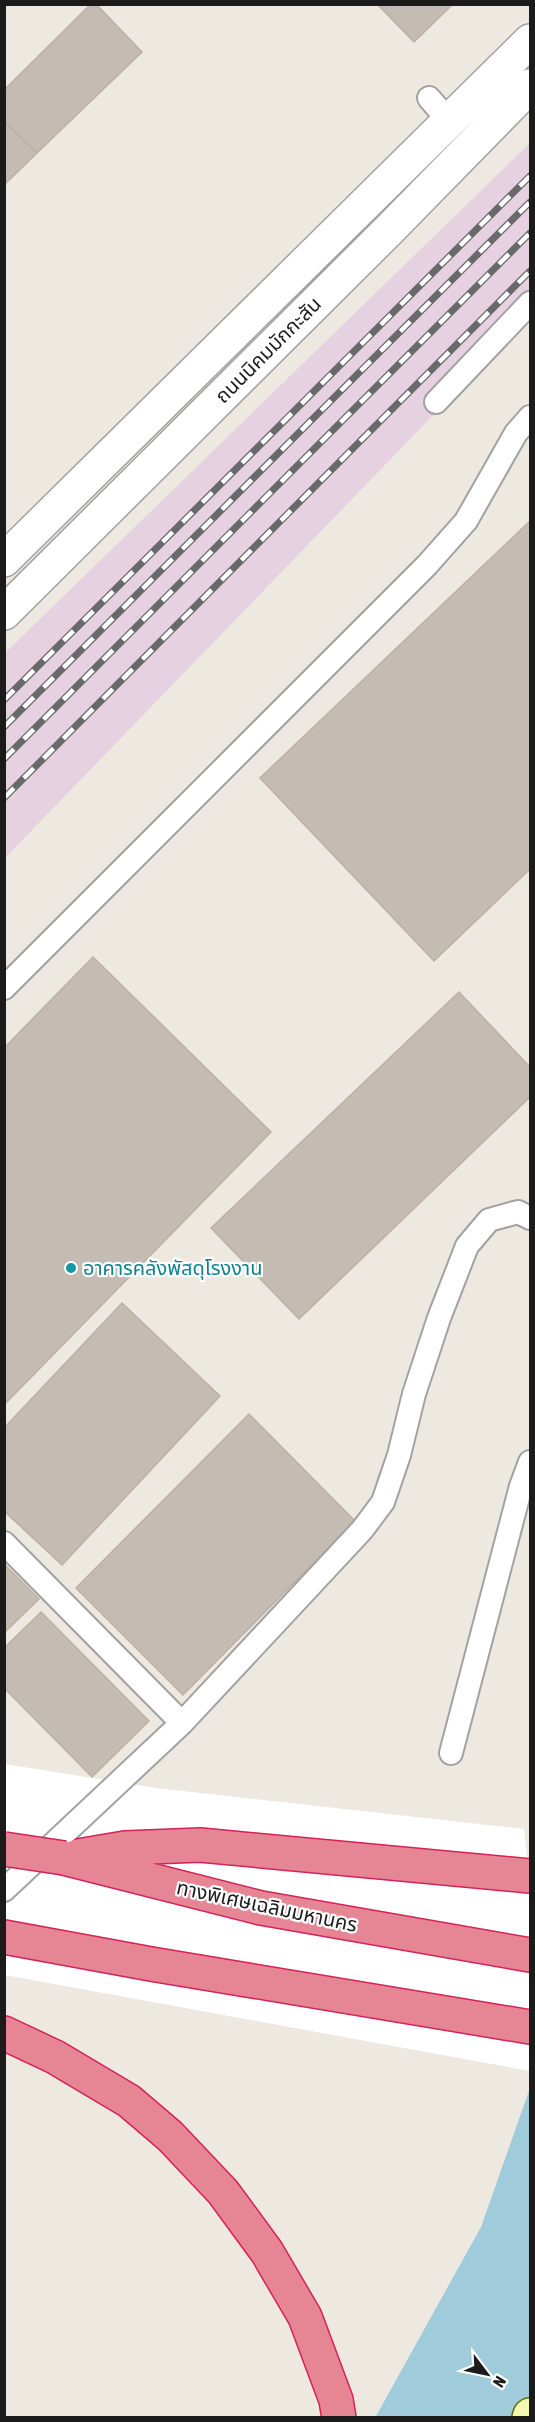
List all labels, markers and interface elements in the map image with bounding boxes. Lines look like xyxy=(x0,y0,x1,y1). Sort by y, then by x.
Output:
street label: ถนนนิคมมักกะสัน xyxy=(210,292,325,407)
place label: อาคารคลังพัสดุโรงงาน xyxy=(83,1256,262,1280)
marker: อาคารคลังพัสดุโรงงาน xyxy=(64,1261,78,1275)
street label: ทางพิเศษเฉลิมมหานคร xyxy=(175,1875,359,1936)
north arrow xyxy=(457,2344,517,2404)
text: N xyxy=(490,2373,510,2391)

